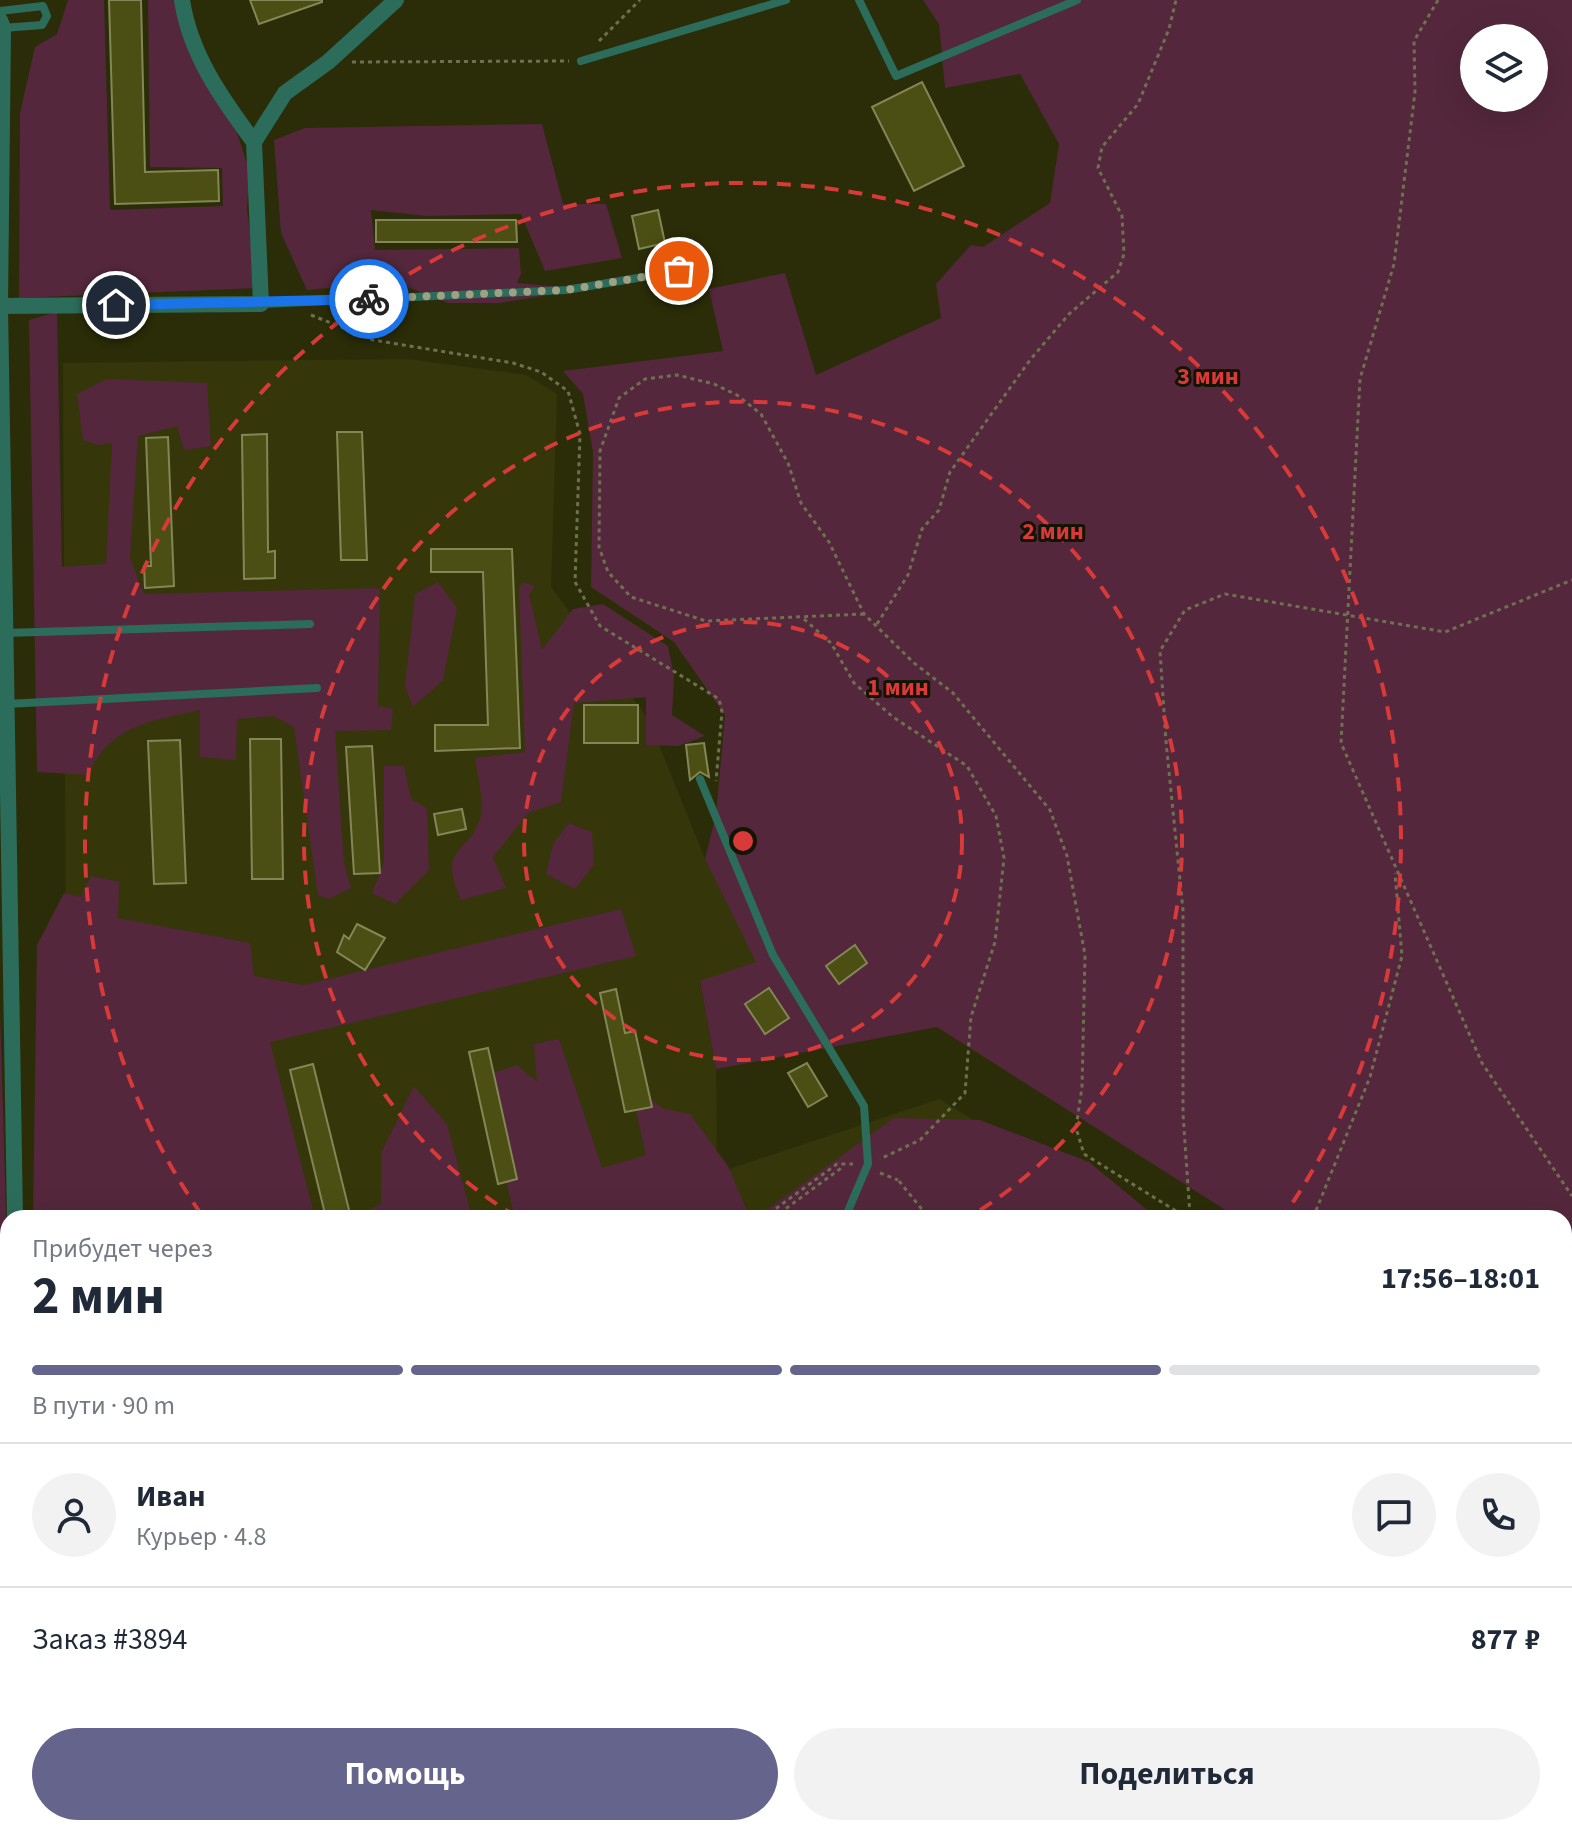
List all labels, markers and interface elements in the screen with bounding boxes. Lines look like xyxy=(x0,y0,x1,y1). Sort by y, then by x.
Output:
map controls xyxy=(1460,24,1548,112)
button: layers xyxy=(1460,24,1548,112)
pin xyxy=(645,237,713,305)
icon: bag xyxy=(657,249,701,293)
courier xyxy=(329,259,409,339)
pin xyxy=(82,271,150,339)
icon: bike xyxy=(347,277,391,321)
icon: home xyxy=(94,283,138,327)
text: 3 мин xyxy=(1177,359,1239,394)
text: 2 мин xyxy=(1022,514,1084,549)
text: 1 мин xyxy=(867,670,929,705)
centre of rings xyxy=(729,827,757,855)
text: Прибудет через xyxy=(32,1230,213,1267)
text: 17:56–18:01 xyxy=(1381,1257,1540,1300)
text: 2 мин xyxy=(32,1260,165,1334)
text: В пути · 90 m xyxy=(32,1387,175,1424)
button: person xyxy=(32,1473,116,1557)
button: chat xyxy=(1352,1473,1436,1557)
button: phone xyxy=(1456,1473,1540,1557)
text: Иван xyxy=(136,1475,205,1518)
text: Курьер · 4.8 xyxy=(136,1518,266,1555)
text: Заказ #3894 xyxy=(32,1618,188,1661)
text: 877 ₽ xyxy=(1471,1618,1540,1661)
button: Помощь xyxy=(32,1728,778,1820)
button: Поделиться xyxy=(794,1728,1540,1820)

